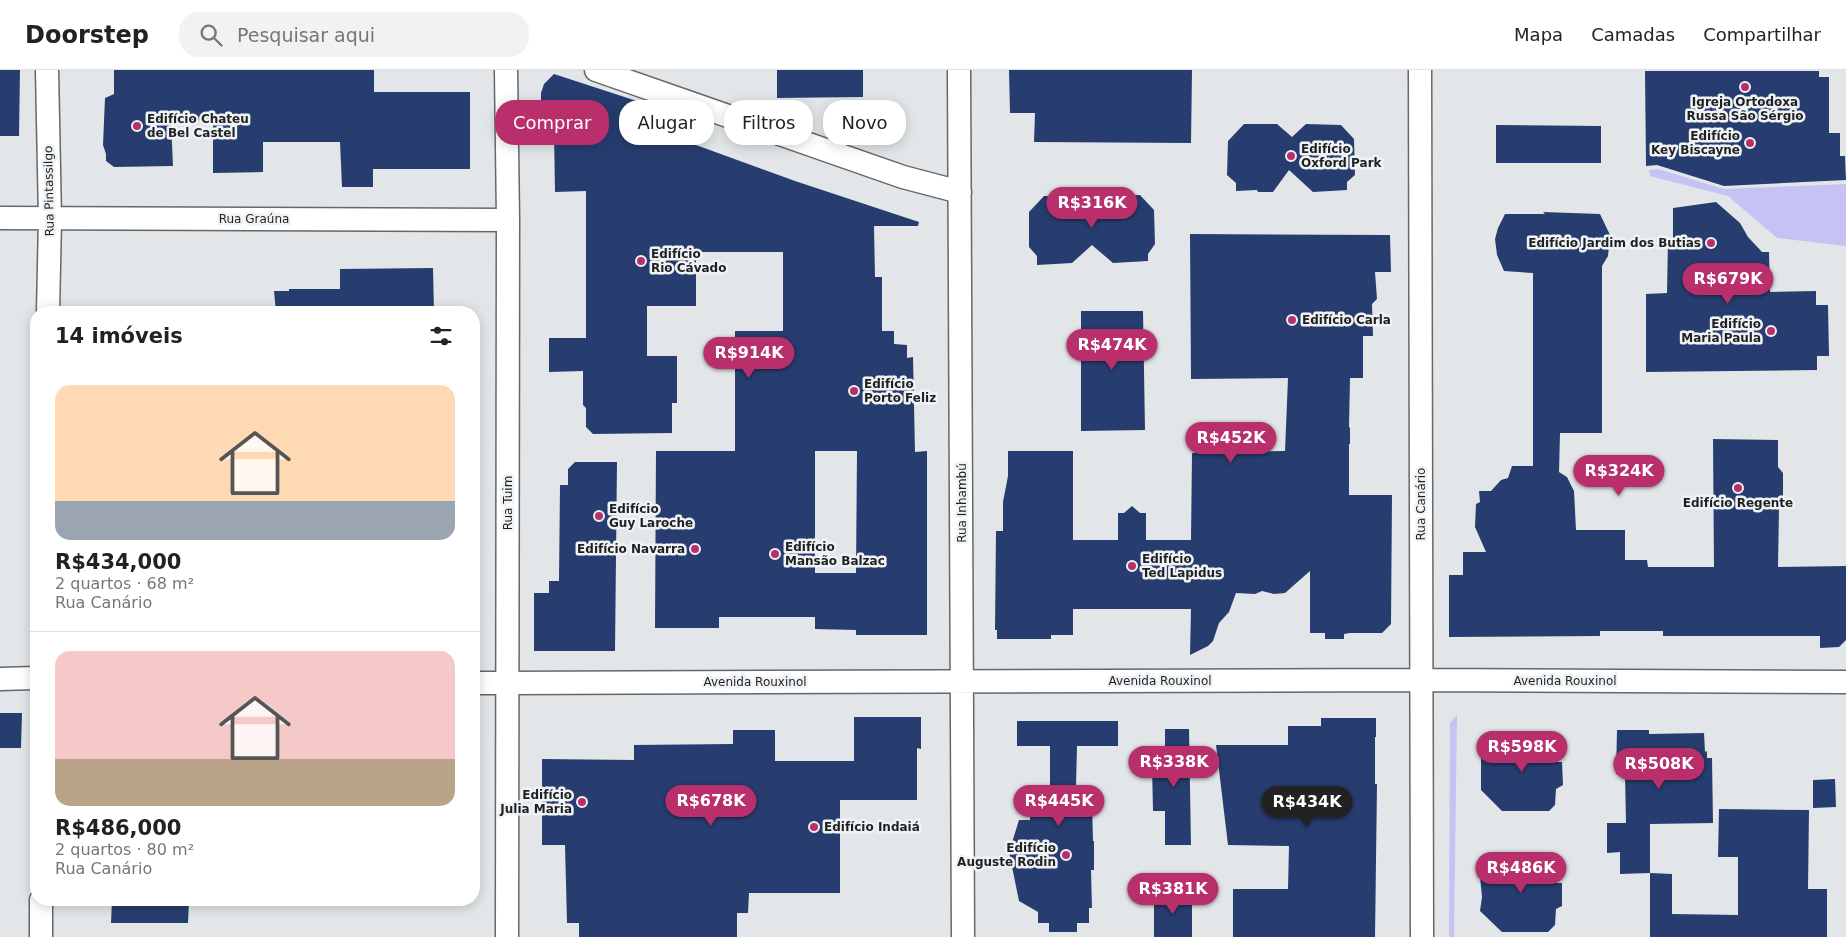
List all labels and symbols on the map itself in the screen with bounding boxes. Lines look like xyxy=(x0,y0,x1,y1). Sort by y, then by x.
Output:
marker: Igreja Ortodoxa Russa São Sérgio xyxy=(1739,81,1751,93)
place label: Igreja Ortodoxa Russa São Sérgio xyxy=(1686,95,1804,123)
place label: Edifício Chateu de Bel Castel xyxy=(147,112,249,140)
marker: Edifício Chateu de Bel Castel xyxy=(131,120,143,132)
place label: Edifício Key Biscayne xyxy=(1651,129,1740,157)
marker: Edifício Key Biscayne xyxy=(1744,137,1756,149)
place label: Edifício Oxford Park xyxy=(1301,142,1383,170)
street label: Rua Pintassilgo xyxy=(41,146,57,236)
marker: Edifício Oxford Park xyxy=(1285,150,1297,162)
pin: R$316K xyxy=(1051,186,1133,229)
street label: Rua Graúna xyxy=(219,212,289,226)
place label: Edifício Jardim dos Butias xyxy=(1528,236,1701,250)
marker: Edifício Jardim dos Butias xyxy=(1705,237,1717,249)
place label: Edifício Rio Cávado xyxy=(651,247,726,275)
marker: Edifício Rio Cávado xyxy=(635,255,647,267)
pin: R$679K xyxy=(1687,262,1769,305)
place label: Edifício Carla xyxy=(1302,313,1391,327)
marker: Edifício Carla xyxy=(1286,314,1298,326)
place label: Edifício Maria Paula xyxy=(1681,317,1761,345)
marker: Edifício Maria Paula xyxy=(1765,325,1777,337)
pin: R$474K xyxy=(1071,328,1153,371)
pin: R$914K xyxy=(708,336,790,379)
place label: Edifício Porto Feliz xyxy=(864,377,936,405)
marker: Edifício Porto Feliz xyxy=(848,385,860,397)
pin: R$452K xyxy=(1190,422,1272,464)
pin: R$324K xyxy=(1578,454,1660,497)
street label: Rua Inhambú xyxy=(955,463,969,543)
street label: Rua Canário xyxy=(1414,468,1428,540)
street label: Rua Tuim xyxy=(501,476,515,530)
marker: Edifício Regente xyxy=(1732,482,1744,494)
place label: Edifício Regente xyxy=(1683,496,1793,510)
place label: Edifício Guy Laroche xyxy=(609,502,693,530)
marker: Edifício Guy Laroche xyxy=(593,510,605,522)
place label: Edifício Mansão Balzac xyxy=(785,540,885,568)
place label: Edifício Navarra xyxy=(577,542,685,556)
marker: Edifício Navarra xyxy=(689,543,701,555)
marker: Edifício Mansão Balzac xyxy=(769,548,781,560)
place label: Edifício Ted Lapidus xyxy=(1142,552,1222,580)
marker: Edifício Ted Lapidus xyxy=(1126,560,1138,572)
street label: Avenida Rouxinol xyxy=(1108,674,1212,688)
street label: Avenida Rouxinol xyxy=(1513,674,1617,688)
street label: Avenida Rouxinol xyxy=(703,675,807,689)
pin: R$598K xyxy=(1481,730,1563,773)
pin: R$338K xyxy=(1133,746,1215,788)
pin: R$508K xyxy=(1618,748,1700,790)
pin: R$678K xyxy=(670,784,752,827)
pin: R$445K xyxy=(1018,784,1100,827)
pin: R$434K xyxy=(1266,786,1348,828)
place label: Edifício Julia Maria xyxy=(499,788,572,816)
marker: Edifício Julia Maria xyxy=(576,796,588,808)
place label: Edifício Indaiá xyxy=(824,820,920,834)
marker: Edifício Indaiá xyxy=(808,821,820,833)
place label: Edifício Auguste Rodin xyxy=(957,841,1056,869)
marker: Edifício Auguste Rodin xyxy=(1060,849,1072,861)
pin: R$486K xyxy=(1480,852,1562,894)
pin: R$381K xyxy=(1132,872,1214,915)

